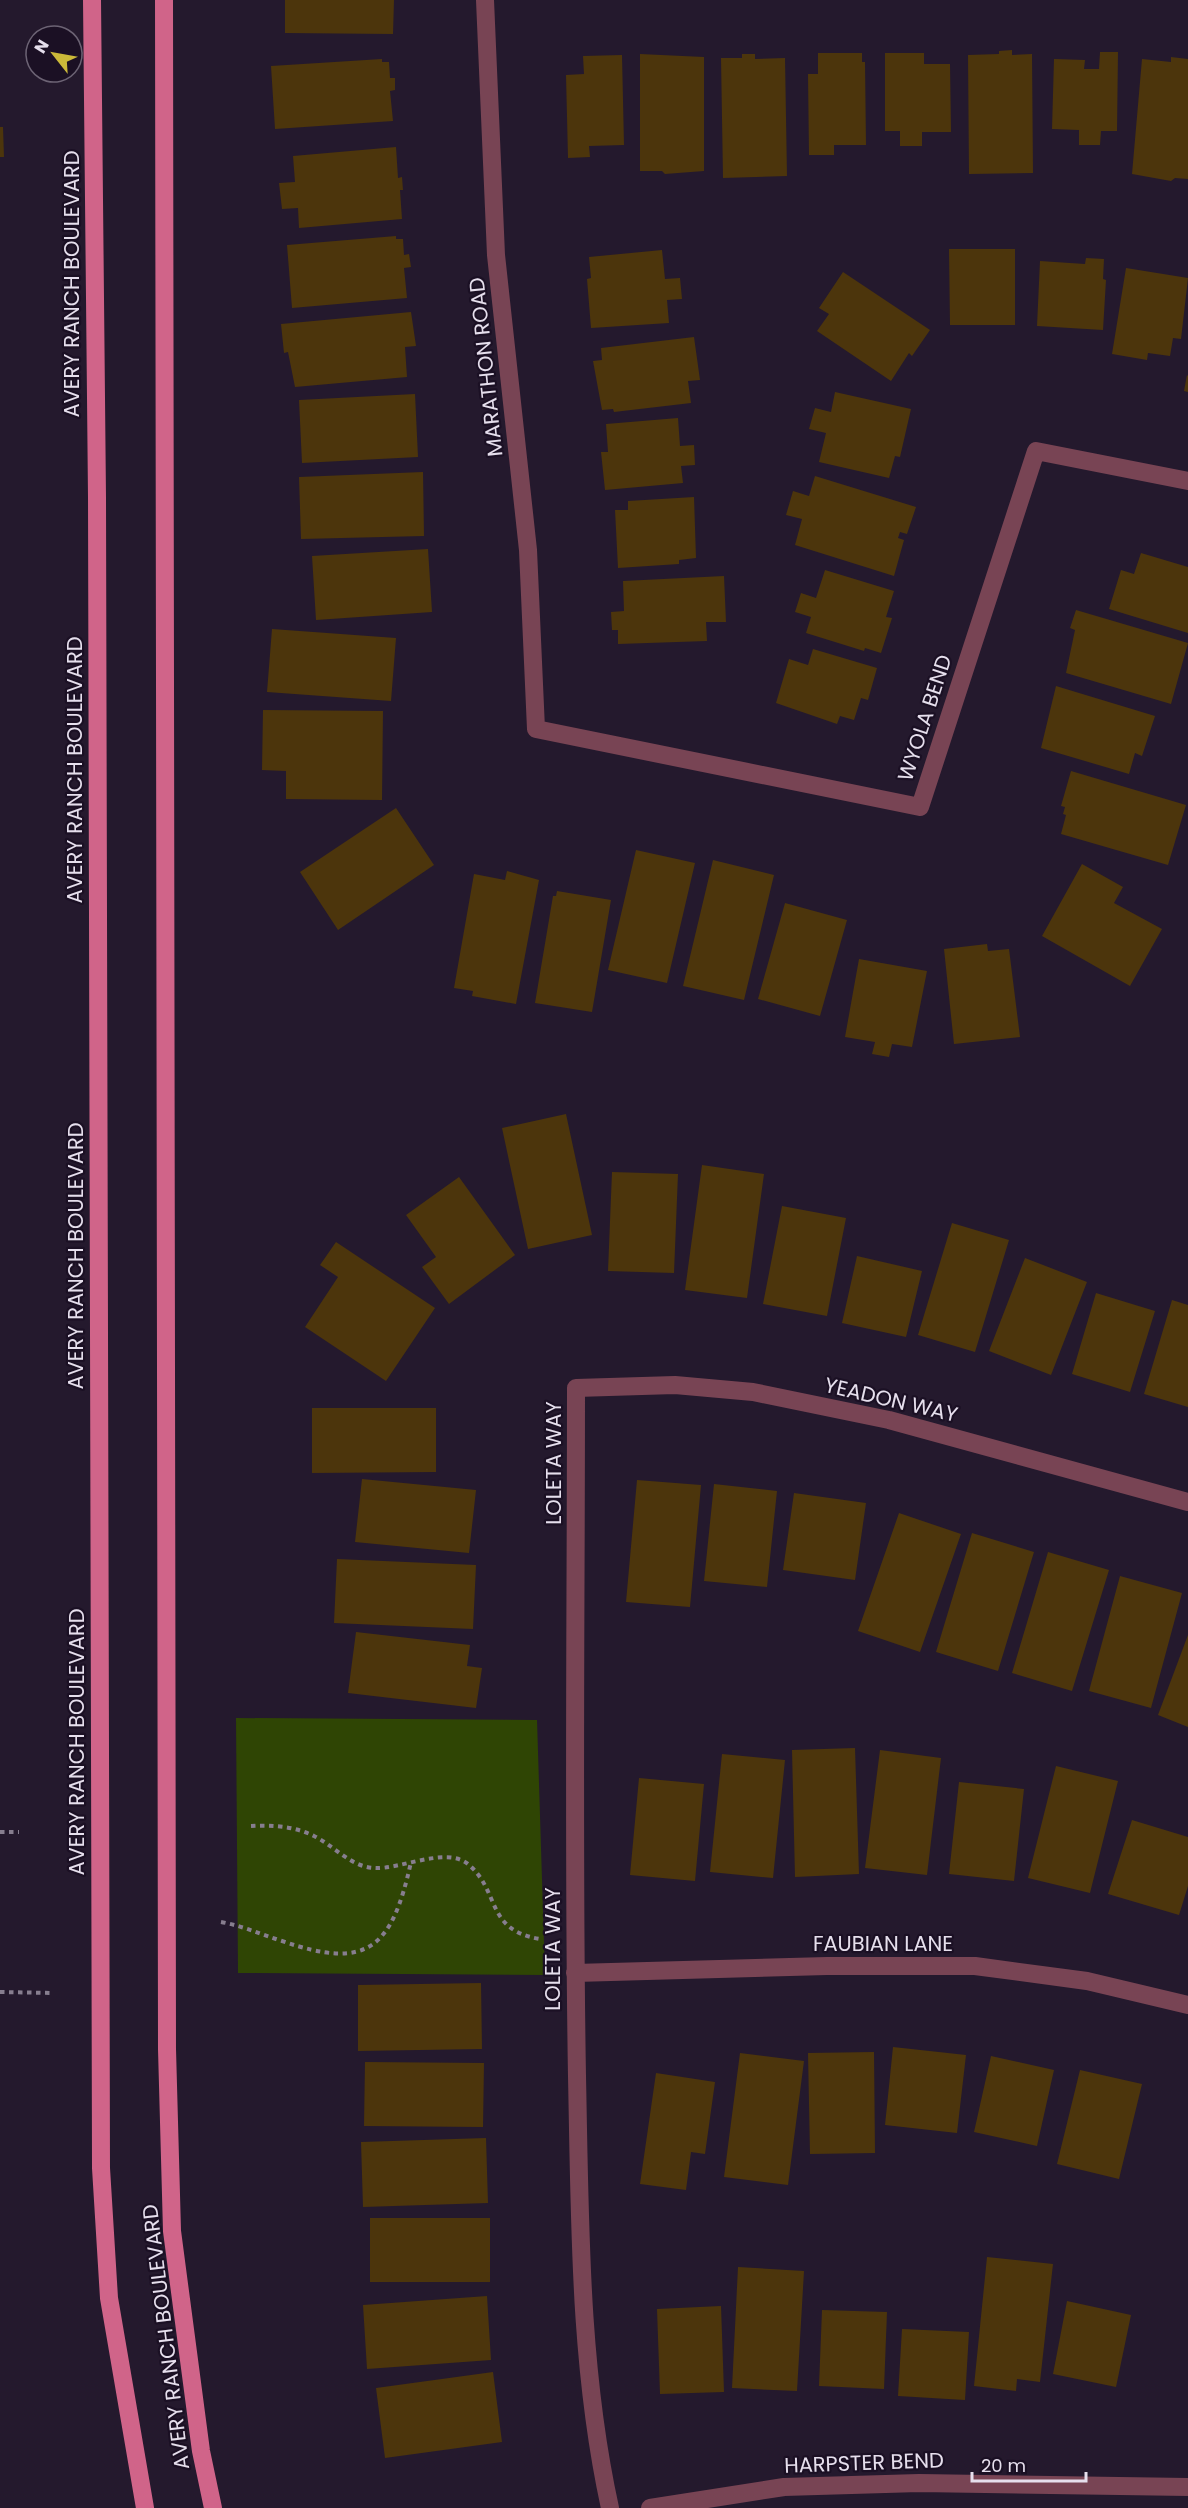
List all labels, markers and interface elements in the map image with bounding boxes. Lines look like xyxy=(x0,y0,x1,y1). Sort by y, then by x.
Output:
north arrow xyxy=(24,24,84,84)
text: N xyxy=(29,35,55,58)
street label: AVERY RANCH BOULEVARD xyxy=(57,150,86,418)
street label: MARATHON ROAD xyxy=(462,276,509,458)
street label: AVERY RANCH BOULEVARD xyxy=(60,636,89,904)
street label: WYOLA BEND xyxy=(890,651,959,785)
street label: AVERY RANCH BOULEVARD xyxy=(61,1122,90,1390)
street label: YEADON WAY xyxy=(822,1370,961,1429)
street label: LOLETA WAY xyxy=(539,1401,568,1525)
street label: AVERY RANCH BOULEVARD xyxy=(62,1608,91,1876)
street label: LOLETA WAY xyxy=(538,1887,567,2011)
street label: FAUBIAN LANE xyxy=(813,1929,953,1958)
street label: AVERY RANCH BOULEVARD xyxy=(135,2203,196,2471)
street label: HARPSTER BEND xyxy=(784,2445,944,2480)
scale bar xyxy=(972,2445,1086,2483)
text: 20 m xyxy=(981,2453,1026,2478)

